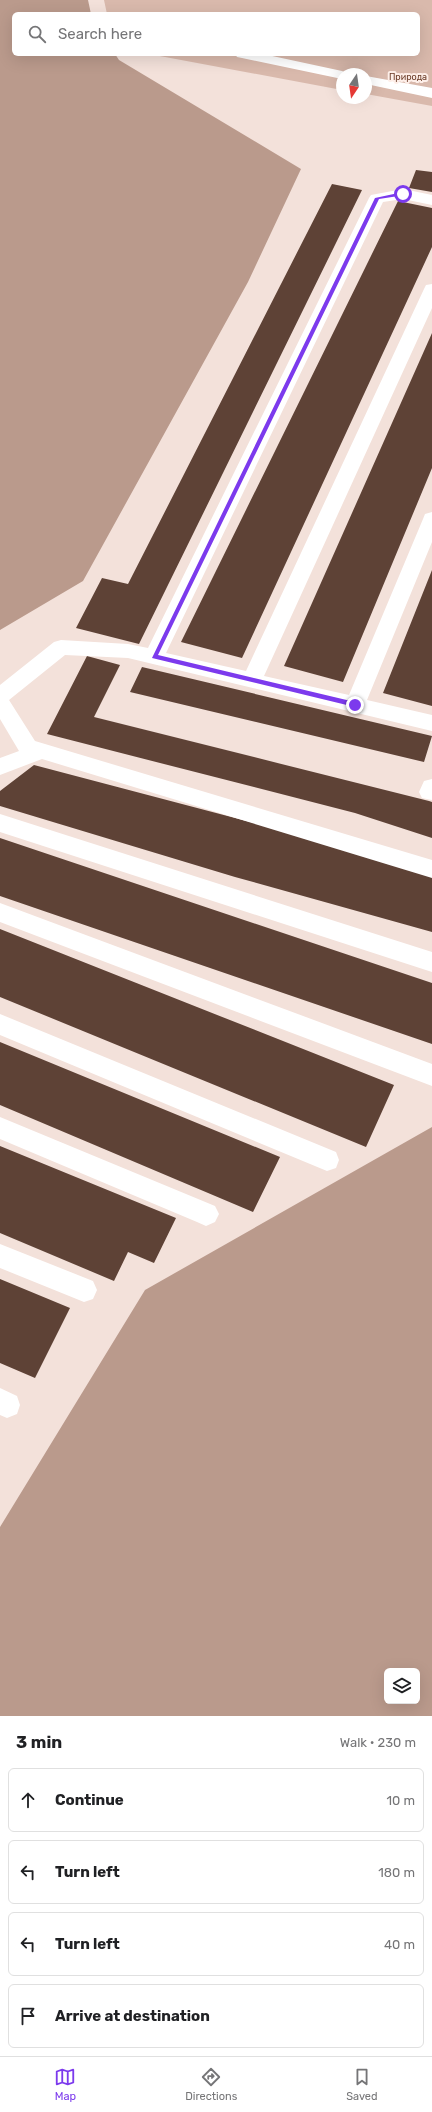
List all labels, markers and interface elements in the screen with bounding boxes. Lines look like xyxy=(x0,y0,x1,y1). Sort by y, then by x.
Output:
search box xyxy=(12,12,420,56)
icon: search xyxy=(26,23,48,45)
text: Search here xyxy=(58,25,142,43)
north arrow xyxy=(336,68,372,104)
park label: Природа xyxy=(389,72,427,82)
route start xyxy=(394,185,412,203)
route end xyxy=(346,696,364,714)
map controls xyxy=(384,1668,420,1704)
button: layers xyxy=(384,1668,420,1704)
text: 3 min xyxy=(16,1732,62,1752)
text: Walk · 230 m xyxy=(340,1735,416,1750)
icon: ahead xyxy=(17,1789,39,1811)
text: Continue xyxy=(55,1791,124,1809)
text: 10 m xyxy=(386,1793,415,1808)
icon: left xyxy=(17,1861,39,1883)
text: Turn left xyxy=(55,1863,120,1881)
text: 180 m xyxy=(378,1865,415,1880)
icon: left xyxy=(17,1933,39,1955)
text: Turn left xyxy=(55,1935,120,1953)
text: 40 m xyxy=(384,1937,415,1952)
icon: arrive xyxy=(17,2005,39,2027)
text: Arrive at destination xyxy=(55,2007,210,2025)
tab: Map xyxy=(54,2066,76,2103)
tab: Directions xyxy=(185,2066,237,2103)
tab: Saved xyxy=(346,2066,378,2103)

